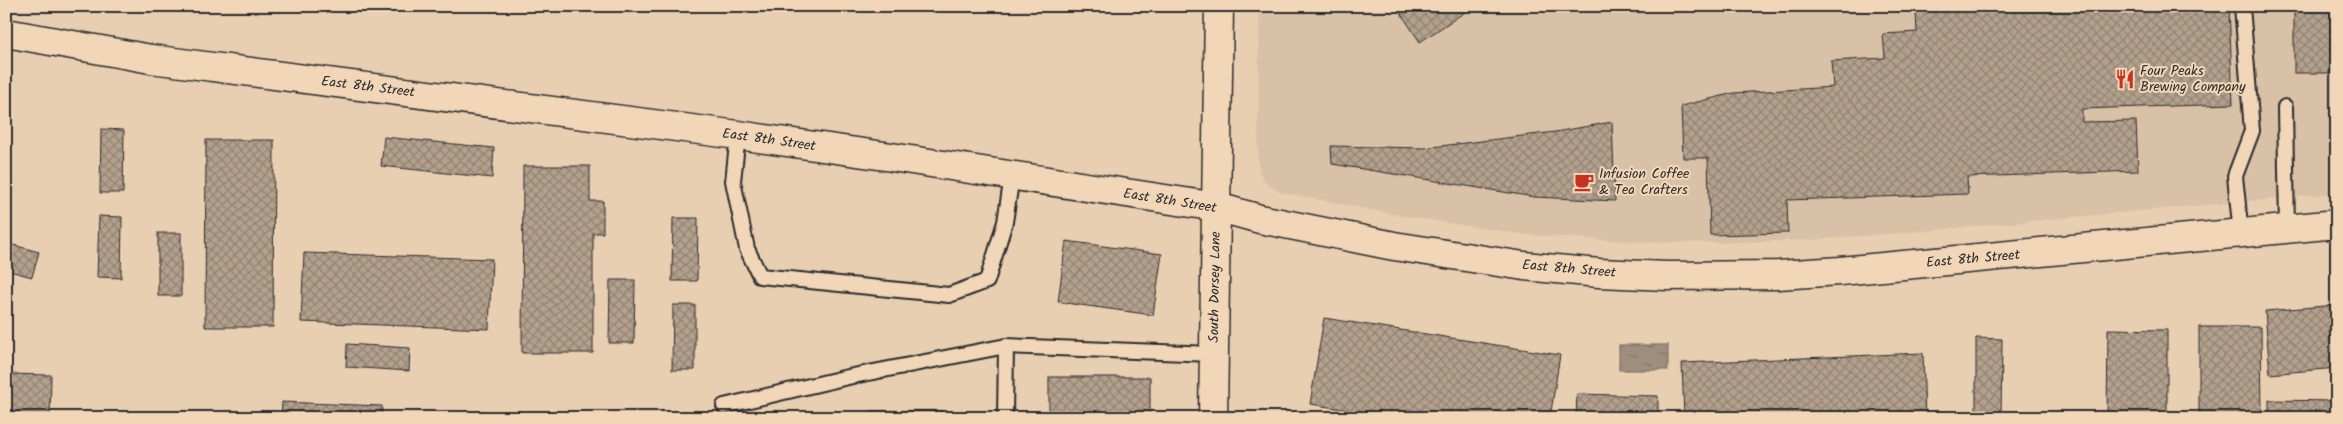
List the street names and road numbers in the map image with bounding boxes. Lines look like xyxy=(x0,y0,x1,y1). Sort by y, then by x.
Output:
street label: East 8th Street xyxy=(320,70,417,104)
street label: East 8th Street xyxy=(721,123,818,158)
street label: East 8th Street xyxy=(1122,183,1219,219)
street label: South Dorsey Lane xyxy=(1203,230,1227,343)
street label: East 8th Street xyxy=(1925,244,2021,274)
street label: East 8th Street xyxy=(1521,254,1617,284)

